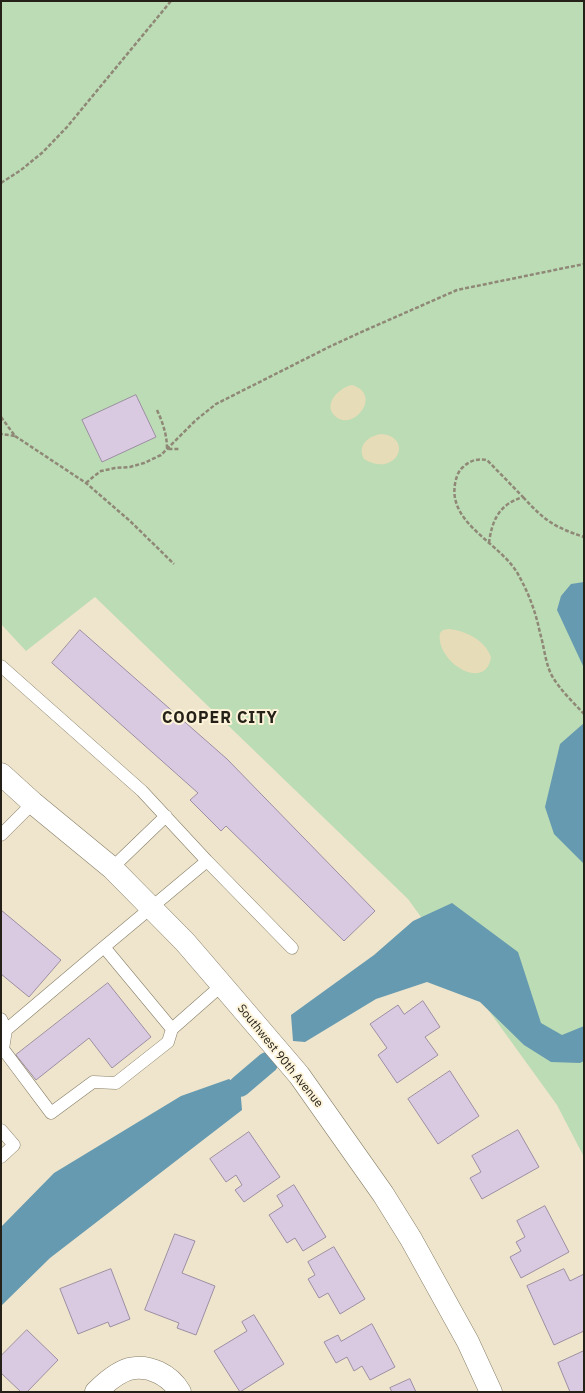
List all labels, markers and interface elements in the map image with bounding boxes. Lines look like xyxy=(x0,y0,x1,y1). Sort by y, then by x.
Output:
district label: COOPER CITY xyxy=(162,708,278,728)
street label: Southwest 90th Avenue xyxy=(234,1002,326,1110)

